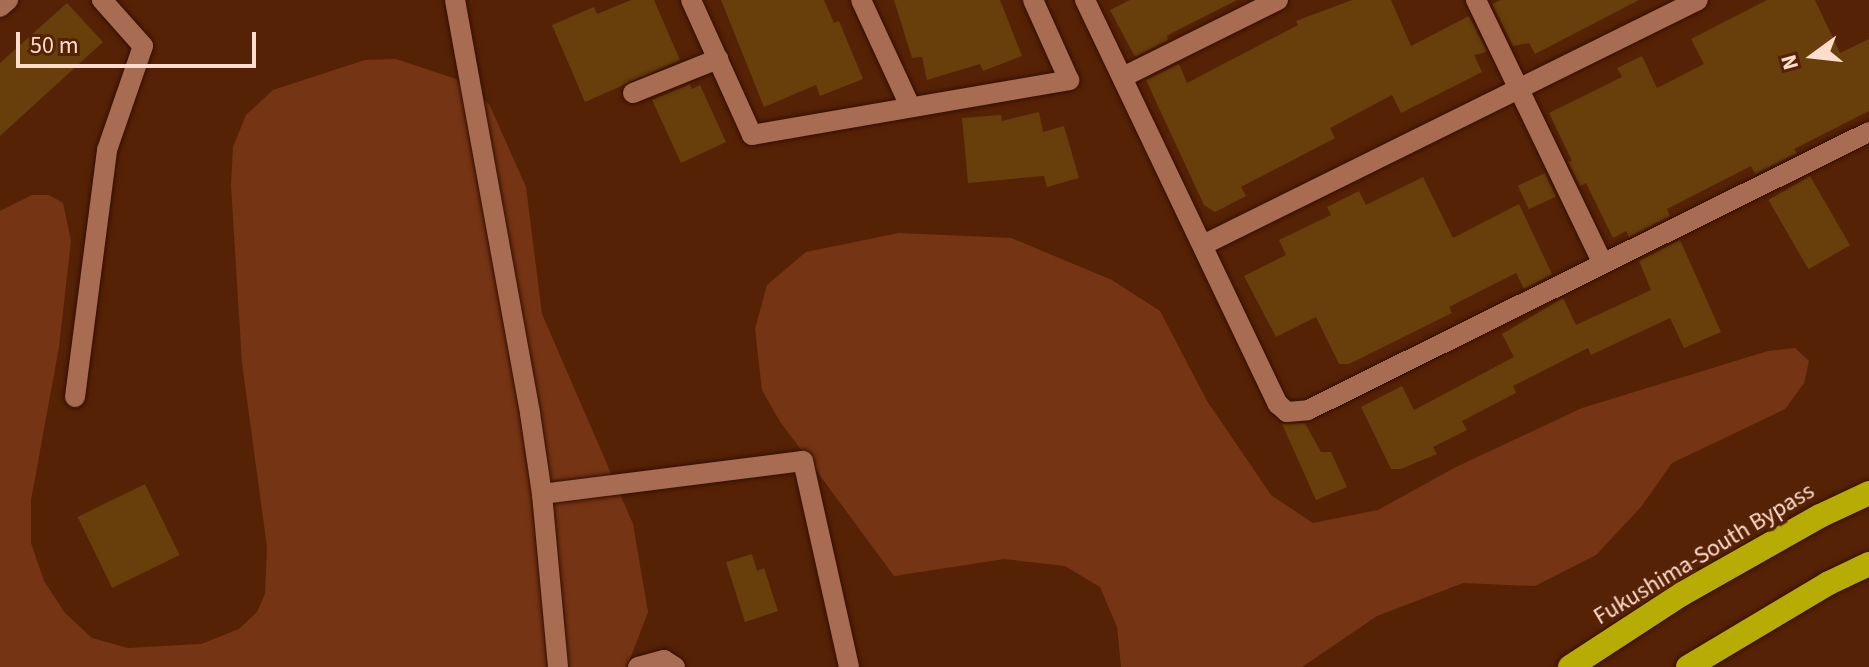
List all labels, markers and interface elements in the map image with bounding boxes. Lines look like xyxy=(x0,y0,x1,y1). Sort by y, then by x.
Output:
scale bar xyxy=(20,16,260,66)
north arrow xyxy=(1773,16,1853,96)
text: 50 m xyxy=(30,28,79,63)
text: N xyxy=(1772,51,1807,73)
street label: Fukushima-South Bypass xyxy=(1588,477,1820,631)

